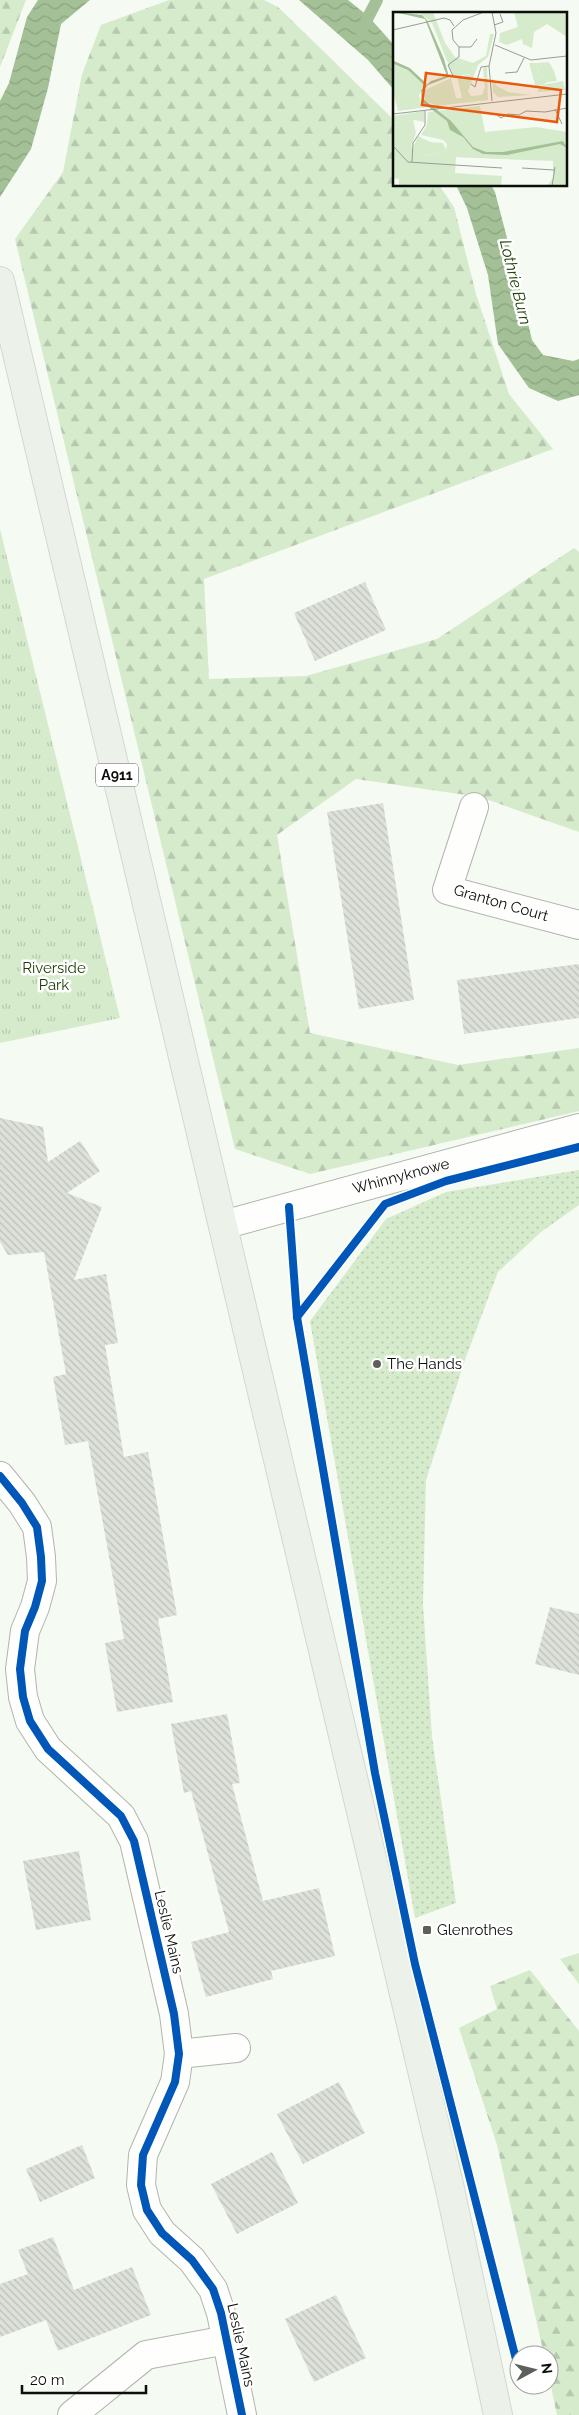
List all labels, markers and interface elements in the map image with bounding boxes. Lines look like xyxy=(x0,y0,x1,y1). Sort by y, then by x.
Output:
inset map xyxy=(393,12,566,186)
water label: Lothrie Burn xyxy=(496,238,535,327)
road number: A911 xyxy=(96,764,138,786)
street label: Granton Court xyxy=(452,881,550,925)
park label: Riverside Park xyxy=(22,959,86,994)
street label: Whinnyknowe xyxy=(351,1154,451,1198)
place label: The Hands xyxy=(387,1355,462,1373)
marker: The Hands xyxy=(371,1358,383,1370)
street label: Leslie Mains xyxy=(151,1889,187,1975)
place label: Glenrothes xyxy=(437,1921,513,1939)
marker: Glenrothes xyxy=(421,1924,433,1936)
street label: Leslie Mains xyxy=(223,2301,259,2389)
north arrow xyxy=(509,2345,559,2395)
scale bar xyxy=(22,2362,146,2394)
text: N xyxy=(538,2362,555,2375)
text: 20 m xyxy=(30,2371,65,2389)

